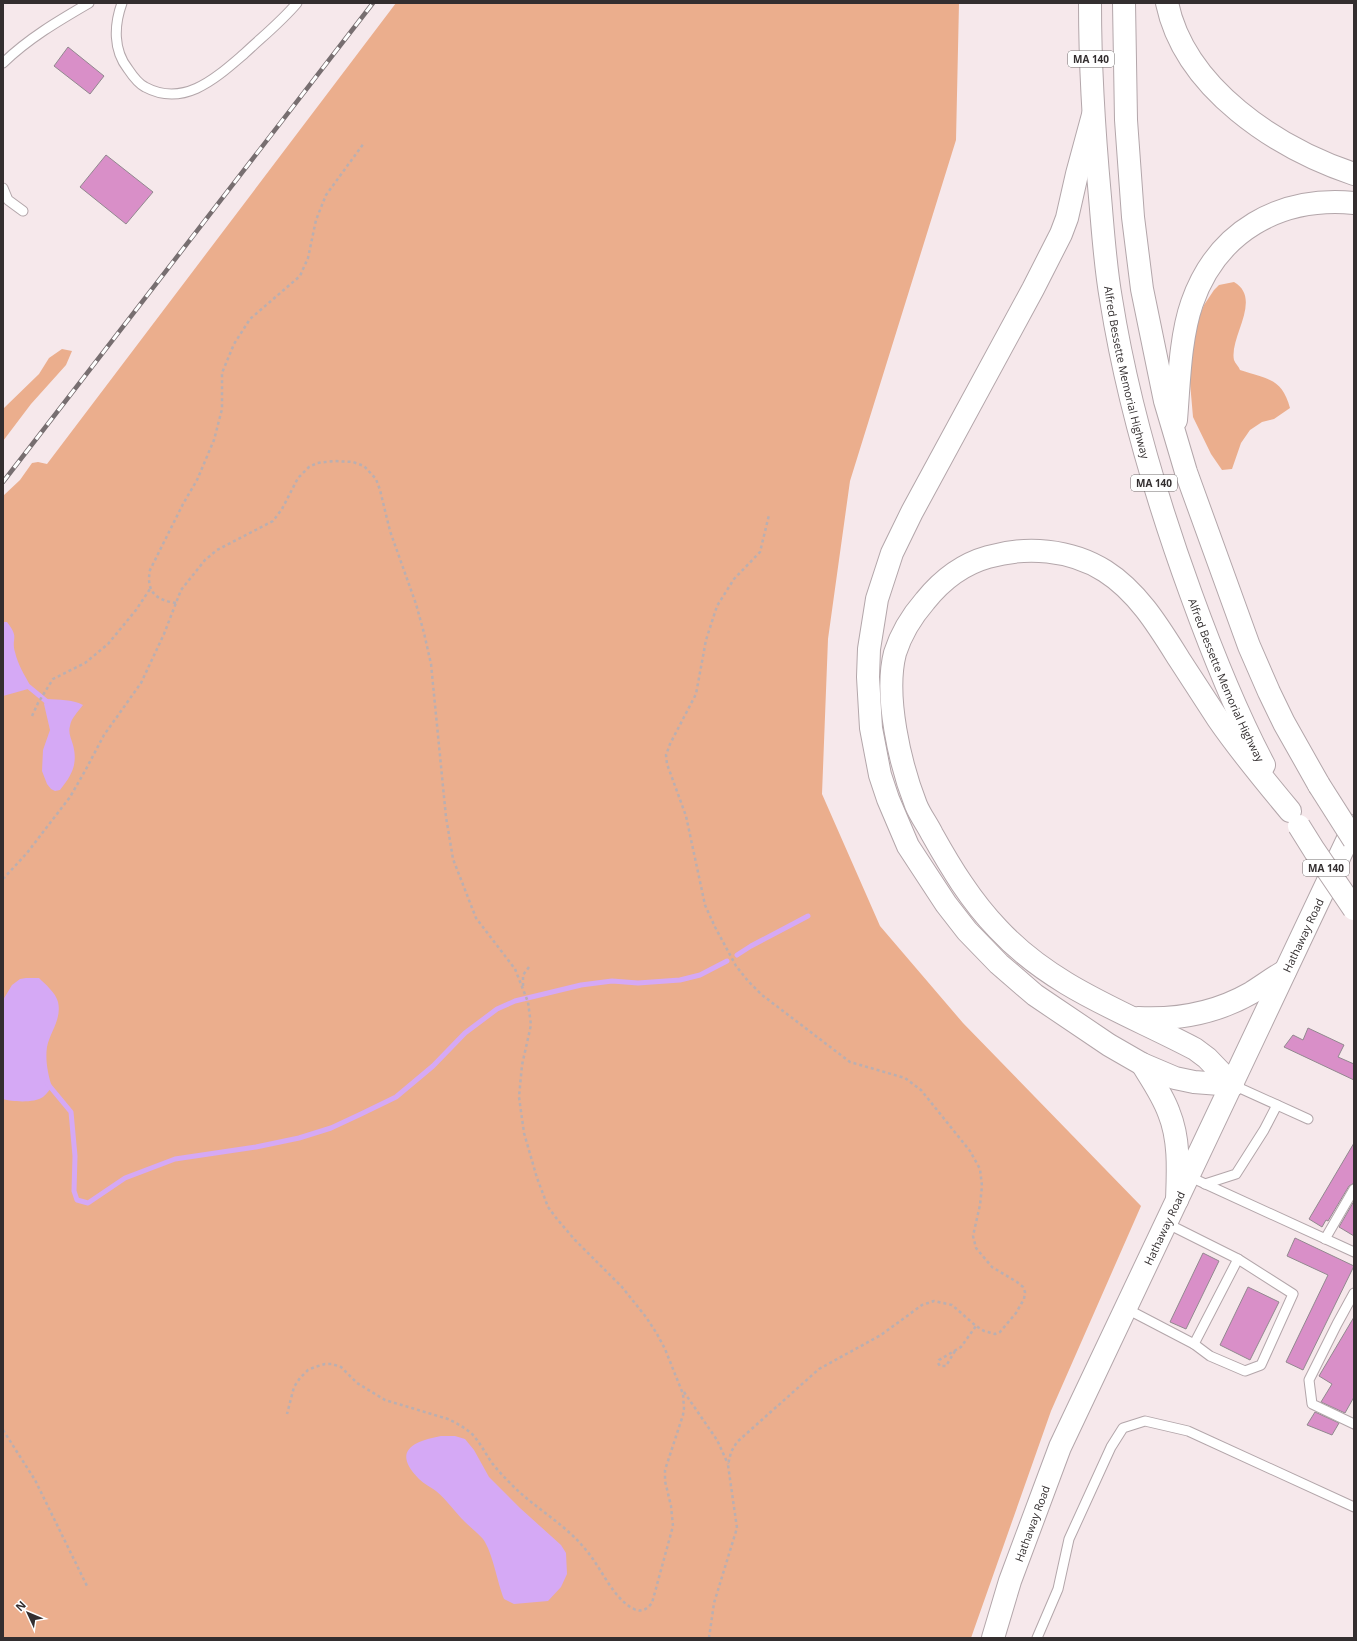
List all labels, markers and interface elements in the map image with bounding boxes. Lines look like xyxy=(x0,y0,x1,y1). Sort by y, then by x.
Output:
road number: MA 140 xyxy=(1068,51,1114,67)
street label: Alfred Bessette Memorial Highway xyxy=(1101,285,1154,461)
road number: MA 140 xyxy=(1131,475,1177,491)
street label: Alfred Bessette Memorial Highway xyxy=(1186,596,1269,764)
road number: MA 140 xyxy=(1303,860,1349,876)
street label: Hathaway Road xyxy=(1278,895,1326,975)
street label: Hathaway Road xyxy=(1140,1188,1188,1267)
street label: Hathaway Road xyxy=(1010,1483,1053,1564)
north arrow xyxy=(8,1593,48,1633)
text: N xyxy=(12,1597,29,1614)

